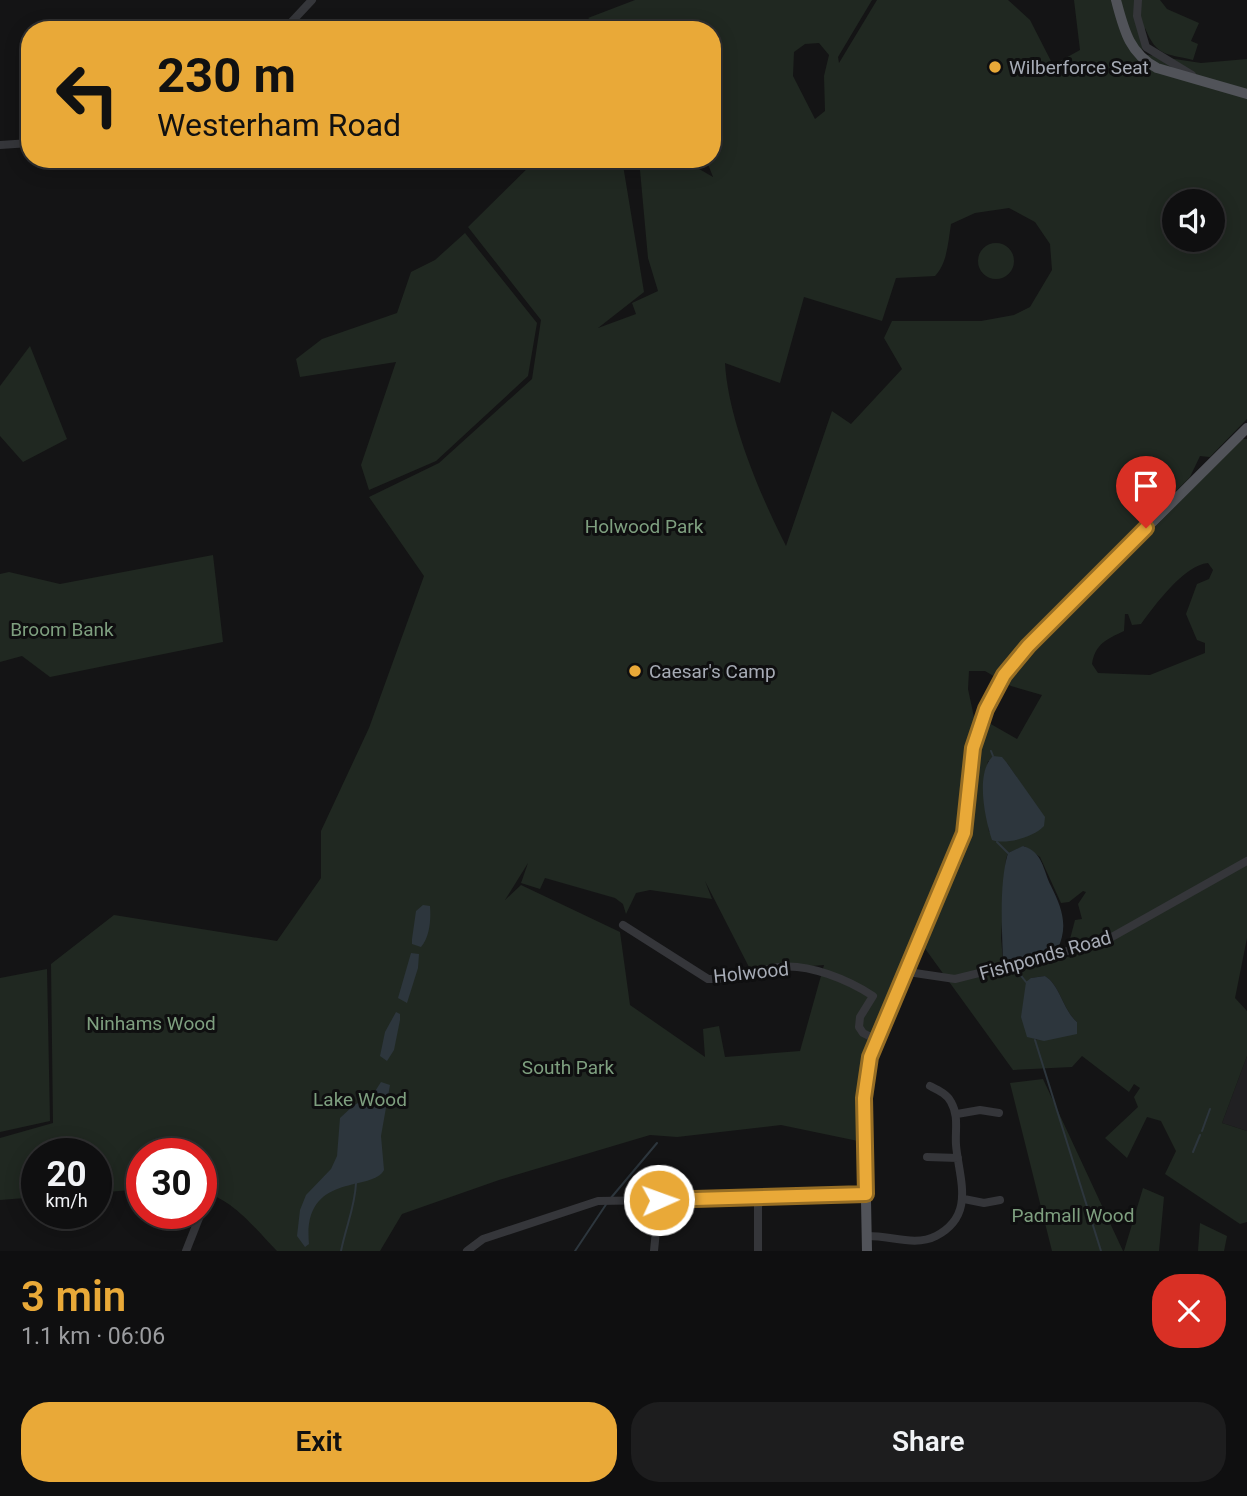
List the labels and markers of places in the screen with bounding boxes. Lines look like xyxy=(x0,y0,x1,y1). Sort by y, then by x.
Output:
place label: Wilberforce Seat xyxy=(1009,56,1149,79)
marker: Wilberforce Seat xyxy=(987,59,1003,75)
pin xyxy=(1116,456,1176,528)
place label: Caesar's Camp xyxy=(649,660,776,683)
marker: Caesar's Camp xyxy=(627,663,643,679)

